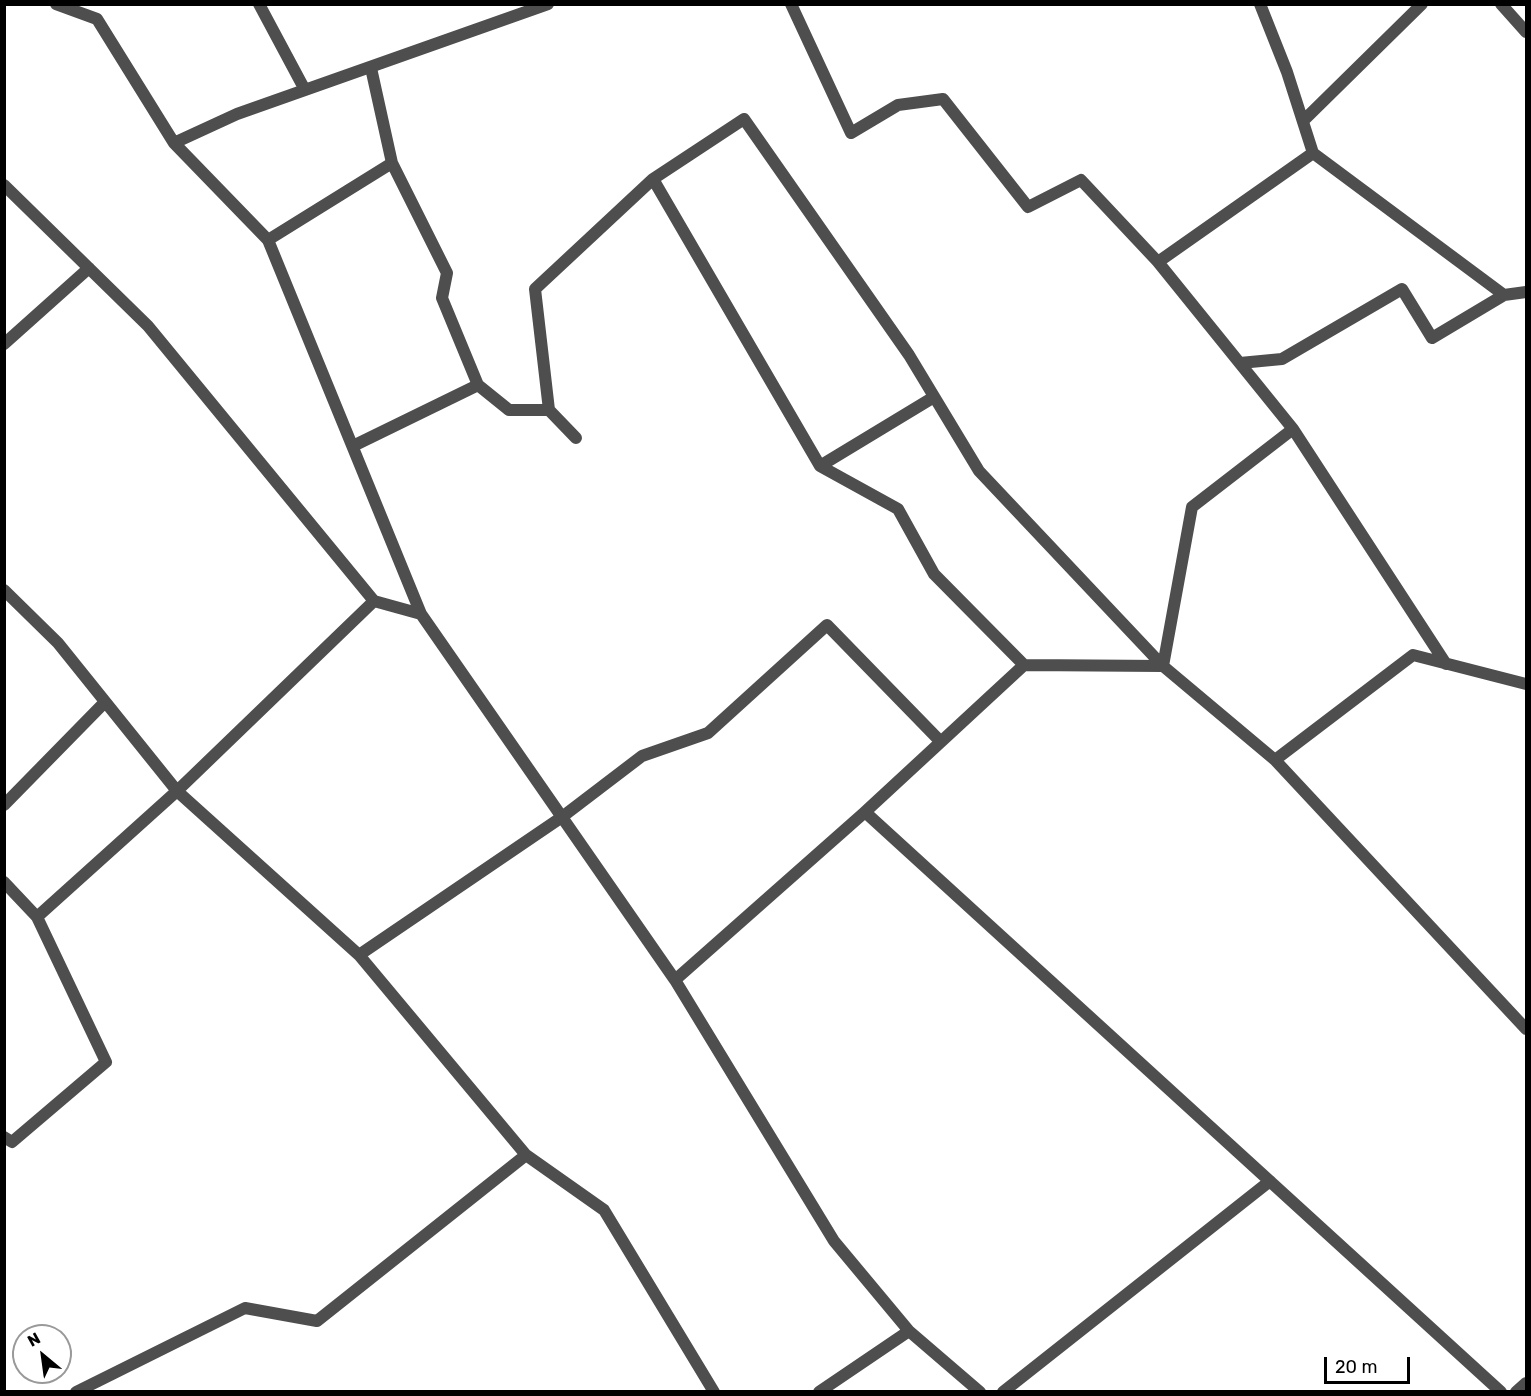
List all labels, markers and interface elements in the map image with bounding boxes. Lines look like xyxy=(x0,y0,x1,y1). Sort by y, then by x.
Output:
north arrow xyxy=(12,1324,72,1384)
text: N xyxy=(24,1328,44,1351)
scale bar xyxy=(1327,1345,1412,1383)
text: 20 m xyxy=(1335,1356,1377,1378)

